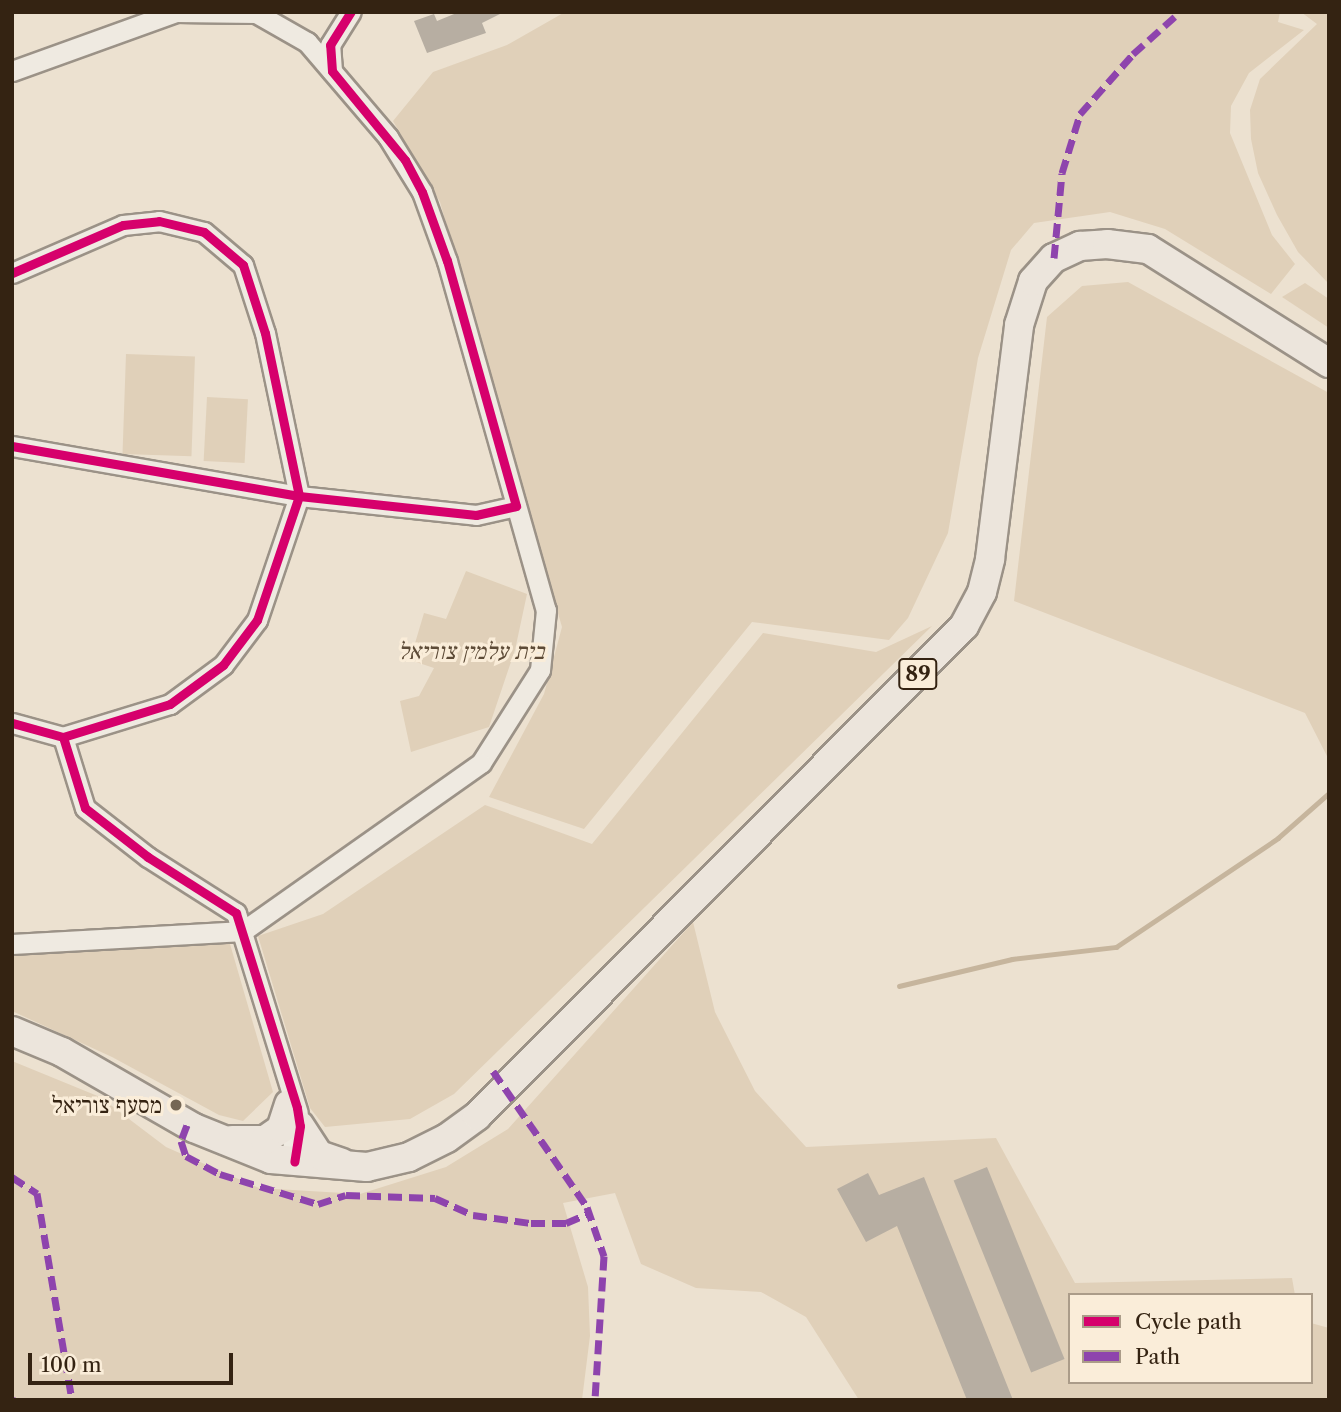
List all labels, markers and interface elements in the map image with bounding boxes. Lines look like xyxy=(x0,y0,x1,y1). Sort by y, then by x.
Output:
park label: בית עלמין צוריאל xyxy=(398,637,544,665)
road number: 89 xyxy=(897,656,939,692)
place label: מסעף צוריאל xyxy=(52,1091,162,1119)
marker: מסעף צוריאל xyxy=(168,1097,184,1113)
legend xyxy=(1068,1293,1313,1384)
text: Cycle path xyxy=(1135,1309,1242,1334)
scale bar xyxy=(32,1338,236,1382)
text: Path xyxy=(1135,1344,1180,1369)
text: 100 m xyxy=(41,1352,102,1377)

